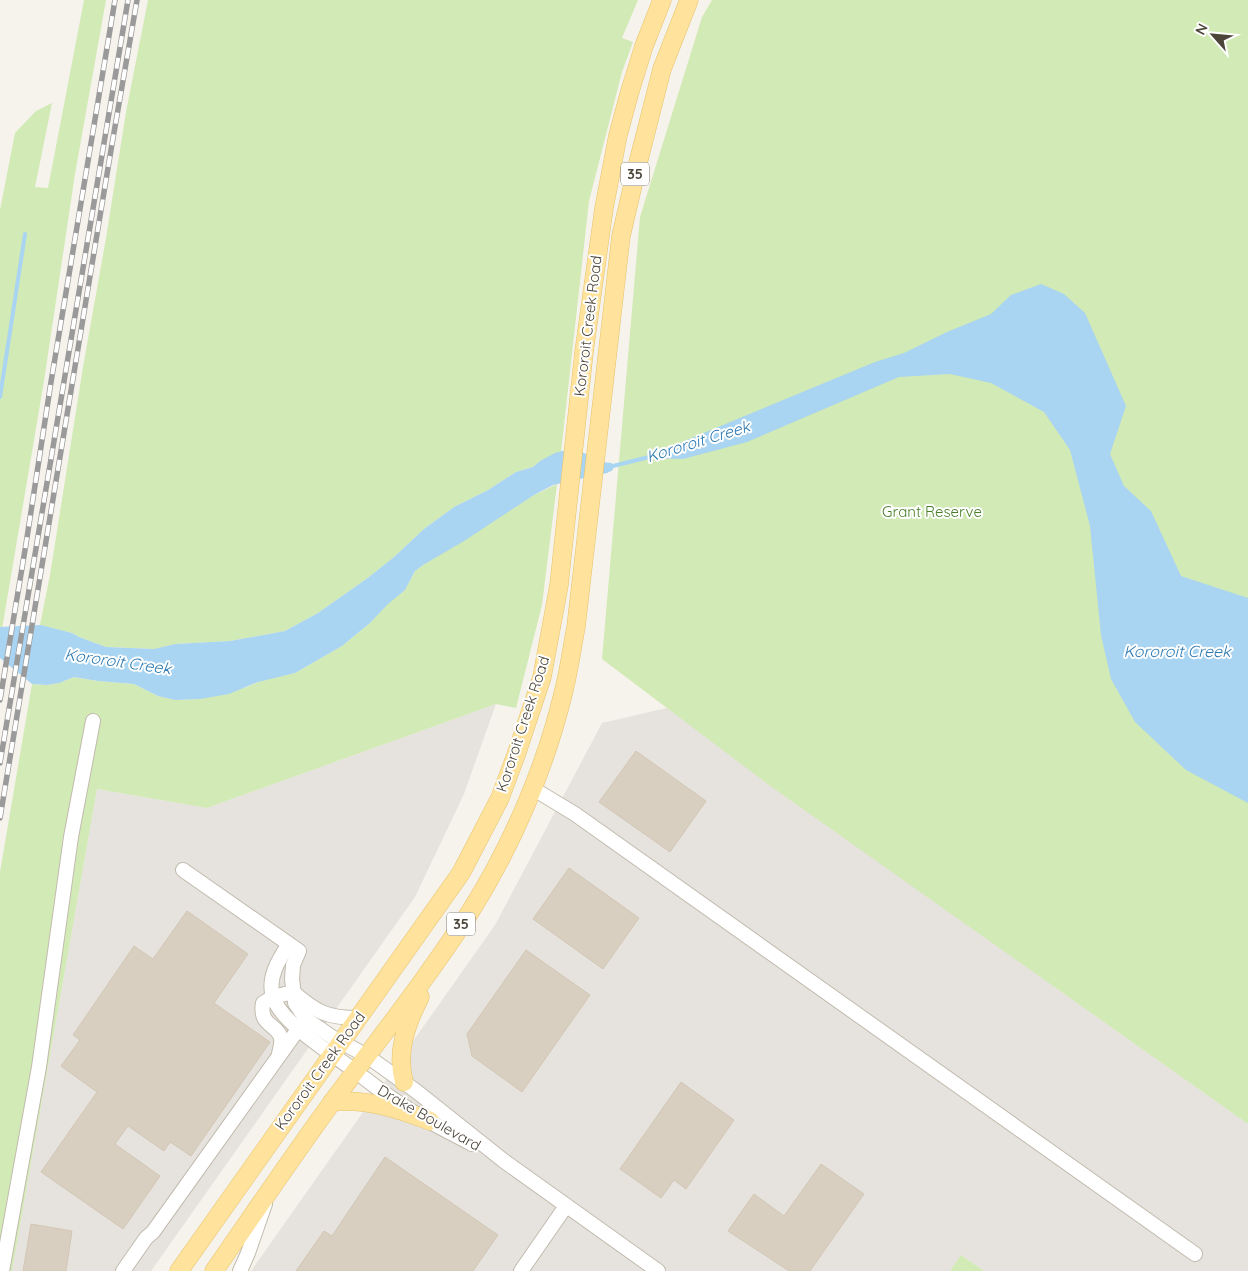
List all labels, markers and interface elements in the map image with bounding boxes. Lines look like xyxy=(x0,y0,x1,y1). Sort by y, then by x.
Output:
north arrow xyxy=(1188,10,1238,60)
text: N xyxy=(1191,20,1212,38)
road number: 35 xyxy=(621,162,649,185)
street label: Kororoit Creek Road xyxy=(569,254,606,397)
water label: Kororoit Creek xyxy=(644,415,754,466)
park label: Grant Reserve xyxy=(882,502,982,521)
water label: Kororoit Creek xyxy=(1123,641,1232,661)
water label: Kororoit Creek xyxy=(64,644,174,679)
street label: Kororoit Creek Road xyxy=(492,653,553,794)
road number: 35 xyxy=(447,912,475,936)
street label: Kororoit Creek Road xyxy=(270,1008,369,1134)
street label: Drake Boulevard xyxy=(374,1080,484,1155)

